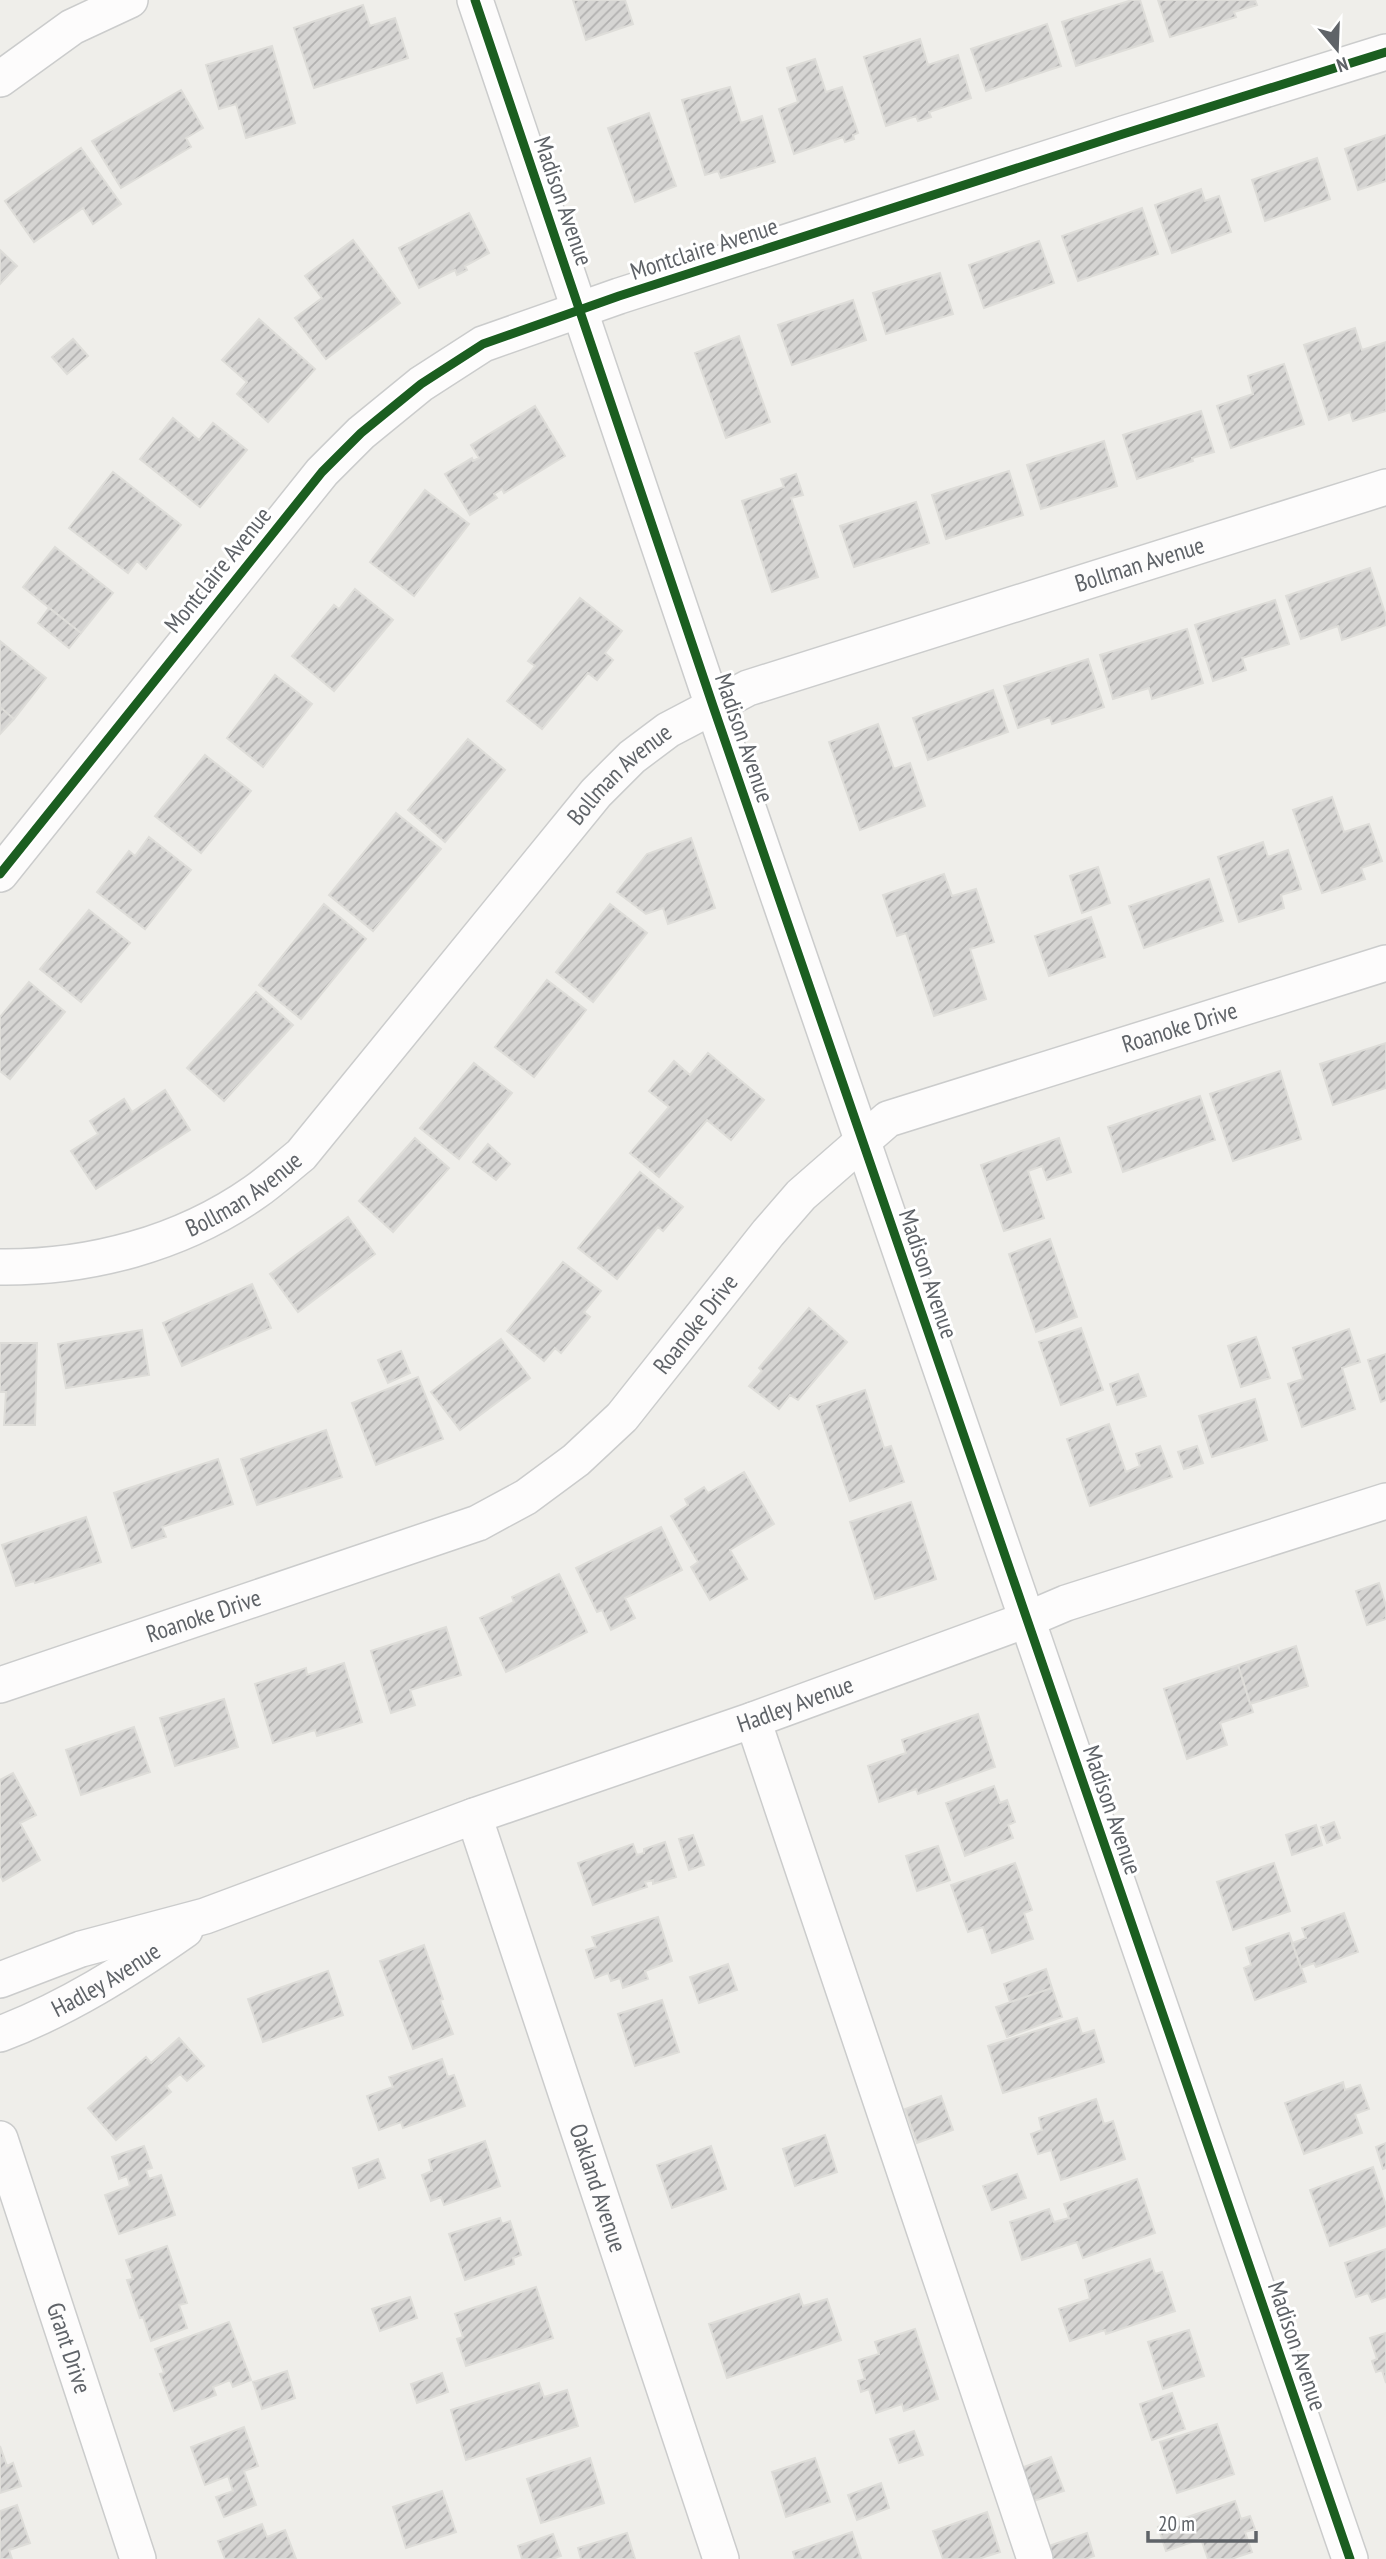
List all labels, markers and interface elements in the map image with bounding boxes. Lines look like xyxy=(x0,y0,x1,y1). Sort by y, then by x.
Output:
north arrow xyxy=(1302,14,1372,84)
text: N xyxy=(1334,52,1351,78)
street label: Madison Avenue xyxy=(527,132,600,270)
street label: Montclaire Avenue xyxy=(626,210,781,287)
street label: Montclaire Avenue xyxy=(157,500,278,639)
street label: Bollman Avenue xyxy=(1071,529,1208,599)
street label: Madison Avenue xyxy=(708,669,781,807)
street label: Bollman Avenue xyxy=(560,717,678,831)
street label: Roanoke Drive xyxy=(1118,994,1241,1060)
street label: Bollman Avenue xyxy=(180,1145,308,1244)
street label: Madison Avenue xyxy=(892,1205,965,1343)
street label: Roanoke Drive xyxy=(646,1267,744,1380)
street label: Roanoke Drive xyxy=(142,1582,265,1649)
street label: Hadley Avenue xyxy=(733,1669,857,1739)
street label: Madison Avenue xyxy=(1076,1741,1149,1879)
street label: Hadley Avenue xyxy=(46,1935,166,2024)
street label: Oakland Avenue xyxy=(562,2120,634,2256)
street label: Madison Avenue xyxy=(1261,2277,1334,2415)
street label: Grant Drive xyxy=(40,2298,99,2397)
scale bar xyxy=(1148,2500,1256,2544)
text: 20 m xyxy=(1158,2510,1195,2537)

